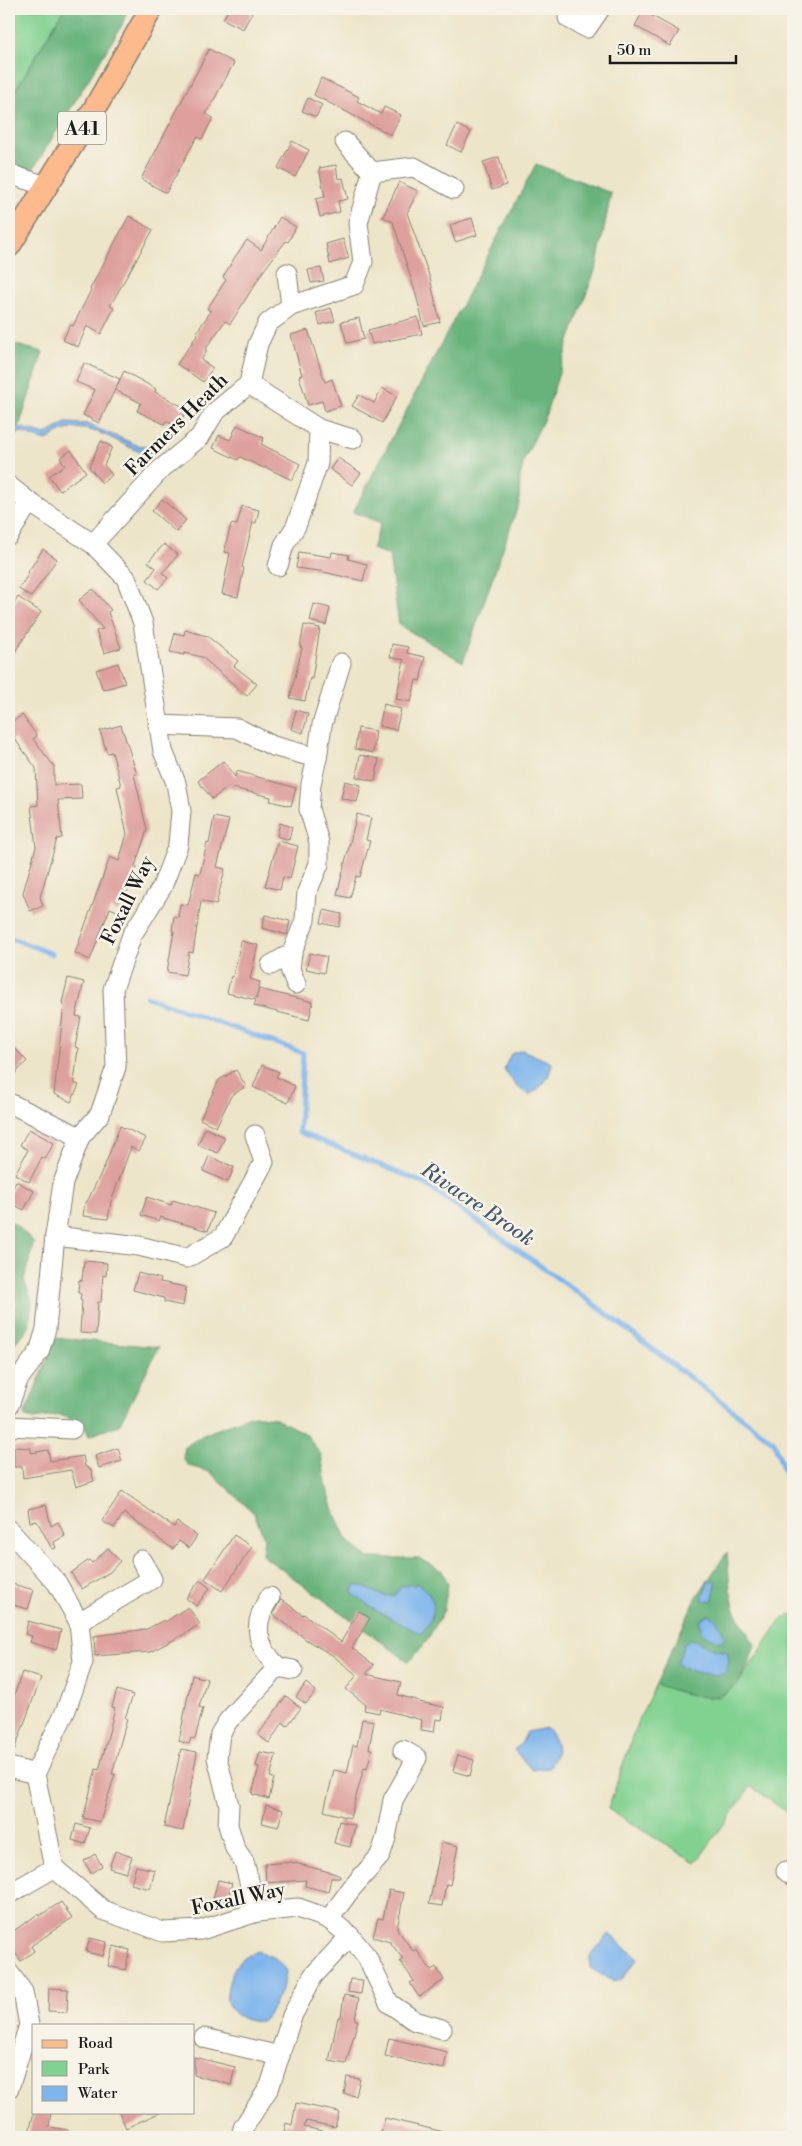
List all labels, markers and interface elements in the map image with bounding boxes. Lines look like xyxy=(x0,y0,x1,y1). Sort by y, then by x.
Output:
scale bar xyxy=(610,32,736,64)
text: 50 m xyxy=(617,41,651,60)
road number: A41 xyxy=(58,112,106,144)
street label: Farmers Heath xyxy=(120,368,234,482)
street label: Foxall Way xyxy=(96,852,161,949)
water label: Rivacre Brook xyxy=(415,1157,539,1252)
street label: Foxall Way xyxy=(189,1877,288,1922)
legend xyxy=(32,2024,195,2114)
text: Road xyxy=(78,2034,113,2053)
text: Park xyxy=(78,2060,110,2079)
text: Water xyxy=(77,2084,118,2103)

